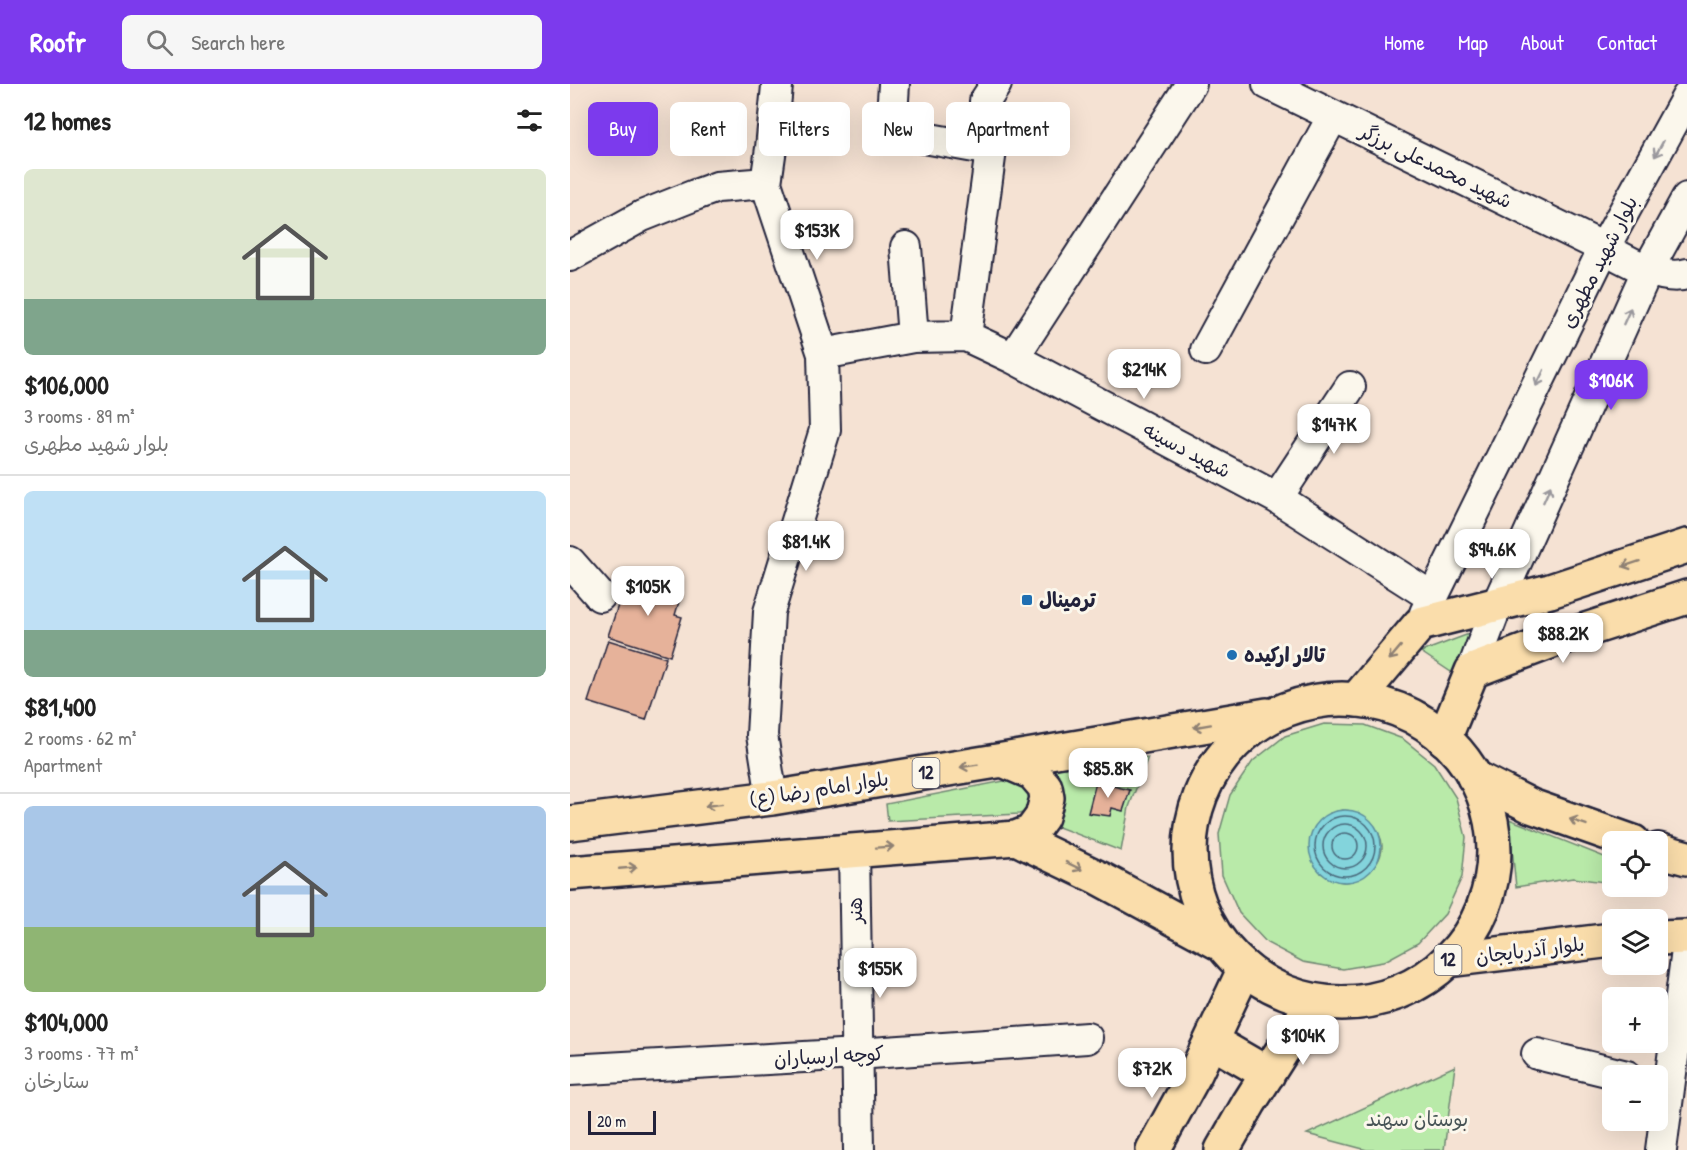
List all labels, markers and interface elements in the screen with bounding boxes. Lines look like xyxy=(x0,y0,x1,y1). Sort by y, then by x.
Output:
search box xyxy=(122,15,542,69)
text: Roofr xyxy=(30,23,86,61)
icon: search xyxy=(143,26,176,59)
text: Search here xyxy=(191,27,285,57)
text: Home xyxy=(1384,28,1425,57)
text: Map xyxy=(1458,28,1488,57)
text: About xyxy=(1521,28,1564,57)
text: Contact xyxy=(1597,28,1657,57)
chip: Buy xyxy=(588,102,658,156)
chip: Rent xyxy=(670,102,747,156)
chip: Filters xyxy=(759,102,850,156)
chip: New xyxy=(862,102,934,156)
chip: Apartment xyxy=(946,102,1070,156)
text: 12 homes xyxy=(24,103,111,138)
icon: filters xyxy=(513,104,546,137)
street label: شهید محمدعلی برزگر xyxy=(1354,116,1517,214)
one-way arrow xyxy=(1653,139,1664,157)
street label: بلوار شهید مطهری xyxy=(1554,191,1643,332)
icon: home xyxy=(231,208,339,316)
pin: $153K xyxy=(775,210,859,261)
text: $153K xyxy=(794,216,840,243)
one-way arrow xyxy=(1621,308,1633,326)
pin: $214K xyxy=(1102,349,1186,400)
text: $214K xyxy=(1122,355,1166,382)
pin: $106K xyxy=(1569,360,1653,411)
text: $106K xyxy=(1589,366,1633,393)
text: $106,000 xyxy=(24,367,109,402)
one-way arrow xyxy=(1534,368,1546,386)
text: 3 rooms · 89 m² xyxy=(24,402,135,429)
pin: $147K xyxy=(1292,404,1376,455)
text: $147K xyxy=(1311,410,1357,437)
street label: شهید دسینه xyxy=(1139,415,1236,484)
text: بلوار شهید مطهری xyxy=(24,430,169,457)
one-way arrow xyxy=(1542,486,1553,504)
pin: $81.4K xyxy=(757,521,855,572)
text: $81.4K xyxy=(782,527,830,554)
pin: $94.6K xyxy=(1443,529,1541,580)
icon: home xyxy=(231,530,339,638)
text: $94.6K xyxy=(1468,535,1516,562)
one-way arrow xyxy=(1622,559,1641,570)
pin: $105K xyxy=(606,566,690,617)
text: $105K xyxy=(625,572,671,599)
place label: ترمینال xyxy=(1039,586,1097,613)
marker: ترمینال xyxy=(1020,593,1034,607)
pin: $88.2K xyxy=(1514,613,1612,664)
text: $88.2K xyxy=(1537,619,1589,646)
place label: تالار ارکیده xyxy=(1244,641,1326,668)
one-way arrow xyxy=(1389,645,1402,661)
marker: تالار ارکیده xyxy=(1225,648,1239,662)
text: $81,400 xyxy=(24,689,96,724)
one-way arrow xyxy=(1193,721,1213,732)
text: 2 rooms · 62 m² xyxy=(24,724,136,751)
pin: $85.8K xyxy=(1059,748,1157,799)
text: Apartment xyxy=(24,751,102,778)
text: $85.8K xyxy=(1083,754,1133,781)
road number: 12 xyxy=(912,758,940,788)
one-way arrow xyxy=(959,760,979,771)
street label: بلوار امام رضا (ع) xyxy=(748,764,891,815)
one-way arrow xyxy=(704,799,724,810)
one-way arrow xyxy=(1569,816,1588,827)
map controls xyxy=(1602,831,1668,1131)
button: locate xyxy=(1602,831,1668,897)
one-way arrow xyxy=(875,842,895,853)
icon: home xyxy=(231,845,339,953)
one-way arrow xyxy=(1064,861,1082,873)
one-way arrow xyxy=(618,862,638,873)
street label: هنر xyxy=(841,897,868,925)
button: layers xyxy=(1602,909,1668,975)
street label: بلوار آذربایجان xyxy=(1474,929,1586,970)
road number: 12 xyxy=(1434,945,1462,975)
pin: $155K xyxy=(838,948,922,999)
text: $155K xyxy=(858,954,902,981)
button: + xyxy=(1602,987,1668,1053)
text: $104,000 xyxy=(24,1004,108,1039)
pin: $104K xyxy=(1261,1015,1345,1066)
text: $104K xyxy=(1281,1021,1325,1048)
text: 3 rooms · 77 m² xyxy=(24,1039,138,1066)
street label: کوچه ارسباران xyxy=(773,1039,885,1072)
pin: $72K xyxy=(1116,1048,1188,1099)
text: $72K xyxy=(1132,1054,1172,1081)
button: − xyxy=(1602,1065,1668,1131)
text: ستارخان xyxy=(24,1067,89,1094)
park label: بوستان سهند xyxy=(1366,1105,1468,1132)
scale bar xyxy=(588,1108,656,1136)
text: 20 m xyxy=(597,1110,626,1132)

